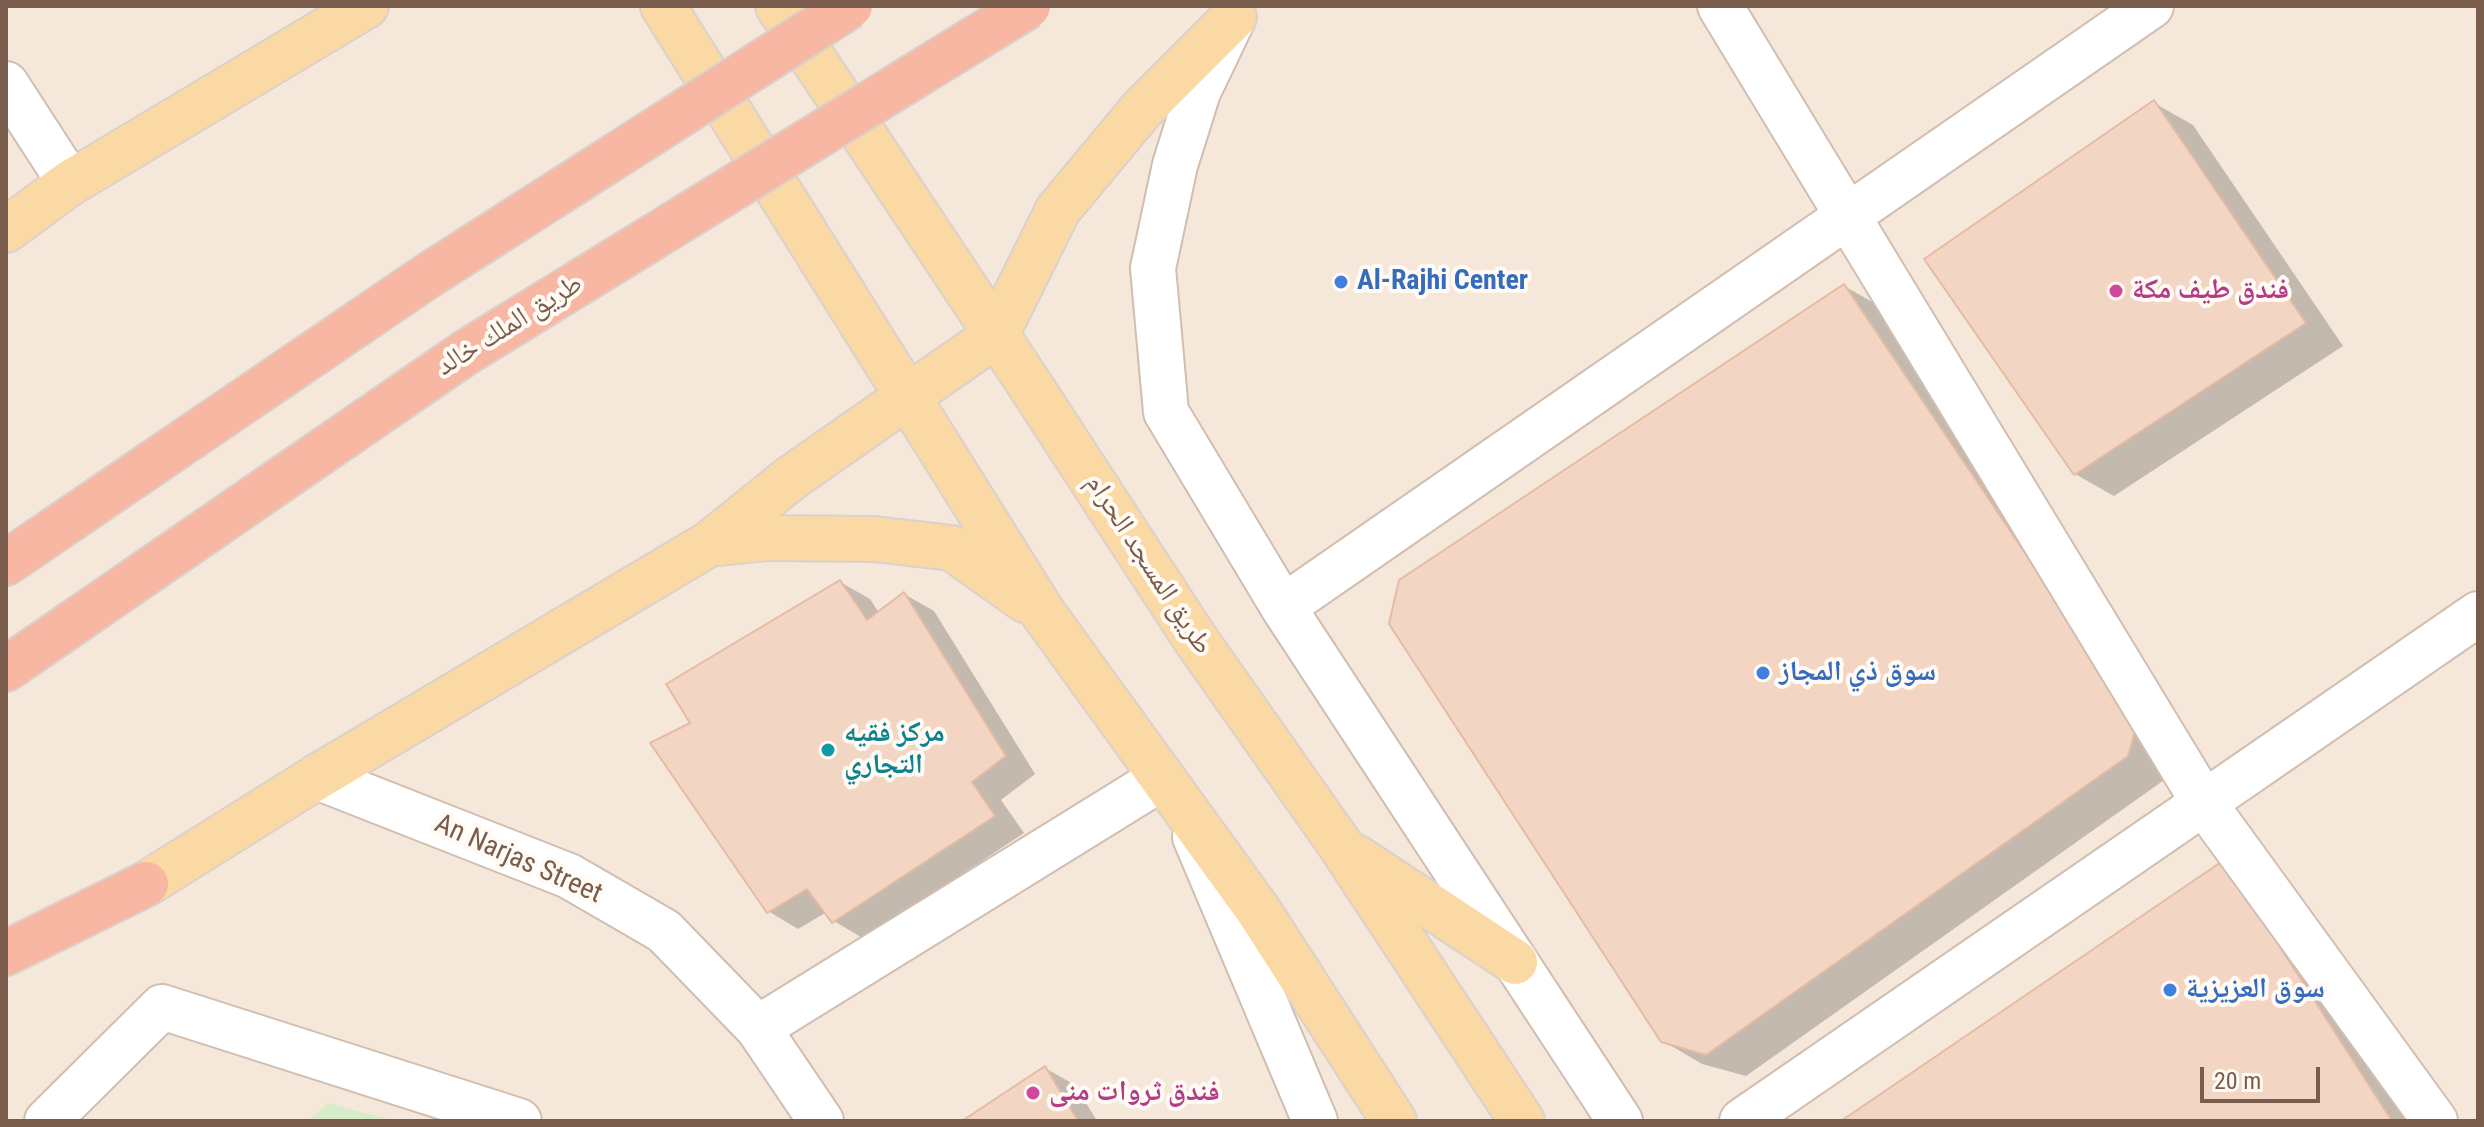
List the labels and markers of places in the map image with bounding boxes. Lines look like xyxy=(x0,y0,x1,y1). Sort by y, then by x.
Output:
place label: Al-Rajhi Center xyxy=(1357,265,1528,299)
marker: Al-Rajhi Center xyxy=(1332,273,1350,291)
place label: فندق طيف مكة xyxy=(2132,274,2289,308)
marker: فندق طيف مكة xyxy=(2107,282,2125,300)
place label: سوق ذي المجاز xyxy=(1779,656,1936,690)
marker: سوق ذي المجاز xyxy=(1754,664,1772,682)
place label: مركز فقيه التجاري xyxy=(844,717,945,783)
marker: مركز فقيه التجاري xyxy=(819,741,837,759)
place label: سوق العزيزية xyxy=(2186,973,2325,1007)
marker: سوق العزيزية xyxy=(2161,981,2179,999)
place label: فندق ثروات منى xyxy=(1049,1076,1220,1110)
marker: فندق ثروات منى xyxy=(1024,1084,1042,1102)

